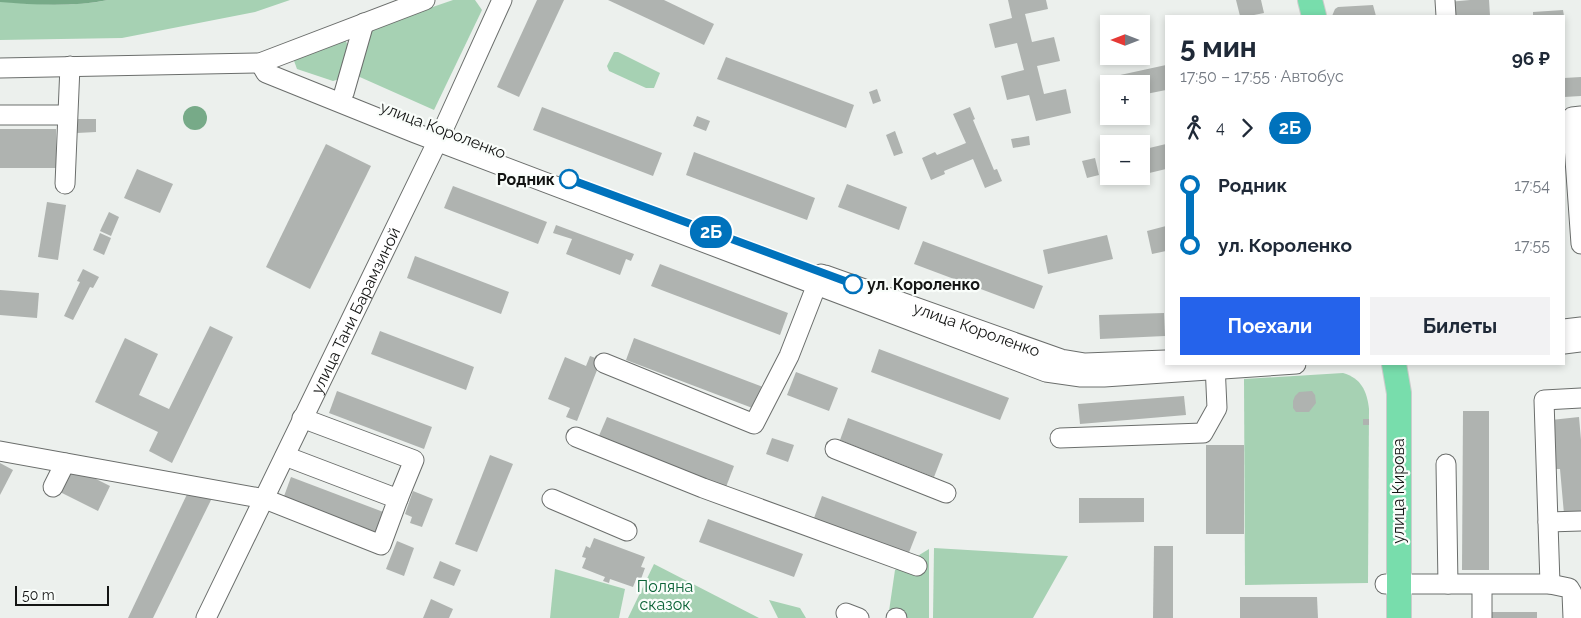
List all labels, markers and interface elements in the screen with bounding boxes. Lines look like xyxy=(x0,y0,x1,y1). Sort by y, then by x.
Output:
north arrow xyxy=(1100,15,1150,65)
map controls xyxy=(1100,15,1150,185)
text: 5 мин xyxy=(1180,31,1257,64)
text: 96 ₽ xyxy=(1512,47,1550,69)
text: 17:50 – 17:55 · Автобус xyxy=(1180,67,1344,86)
button: + xyxy=(1100,75,1150,125)
street label: улица Короленко xyxy=(377,97,509,163)
icon: walk xyxy=(1180,114,1208,142)
icon: forward xyxy=(1233,114,1261,142)
text: 2Б xyxy=(1279,117,1301,138)
text: 4 xyxy=(1216,118,1225,137)
button: − xyxy=(1100,135,1150,185)
marker: Родник xyxy=(559,169,579,189)
place label: Родник xyxy=(497,170,555,189)
text: Родник xyxy=(1218,174,1287,196)
text: 17:54 xyxy=(1514,176,1550,195)
line badge: 2Б xyxy=(688,216,734,248)
text: 2Б xyxy=(700,221,722,242)
street label: улица Тани Барамзиной xyxy=(307,224,404,397)
text: ул. Короленко xyxy=(1218,234,1352,256)
text: 17:55 xyxy=(1514,236,1550,255)
marker: ул. Короленко xyxy=(843,274,863,294)
place label: ул. Короленко xyxy=(867,275,980,294)
button: Поехали xyxy=(1180,297,1360,355)
button: Билеты xyxy=(1370,297,1550,355)
street label: улица Короленко xyxy=(911,298,1043,360)
street label: улица Кирова xyxy=(1389,438,1408,544)
park label: Поляна сказок xyxy=(637,577,693,614)
scale bar xyxy=(15,583,109,606)
text: 50 m xyxy=(22,587,55,603)

